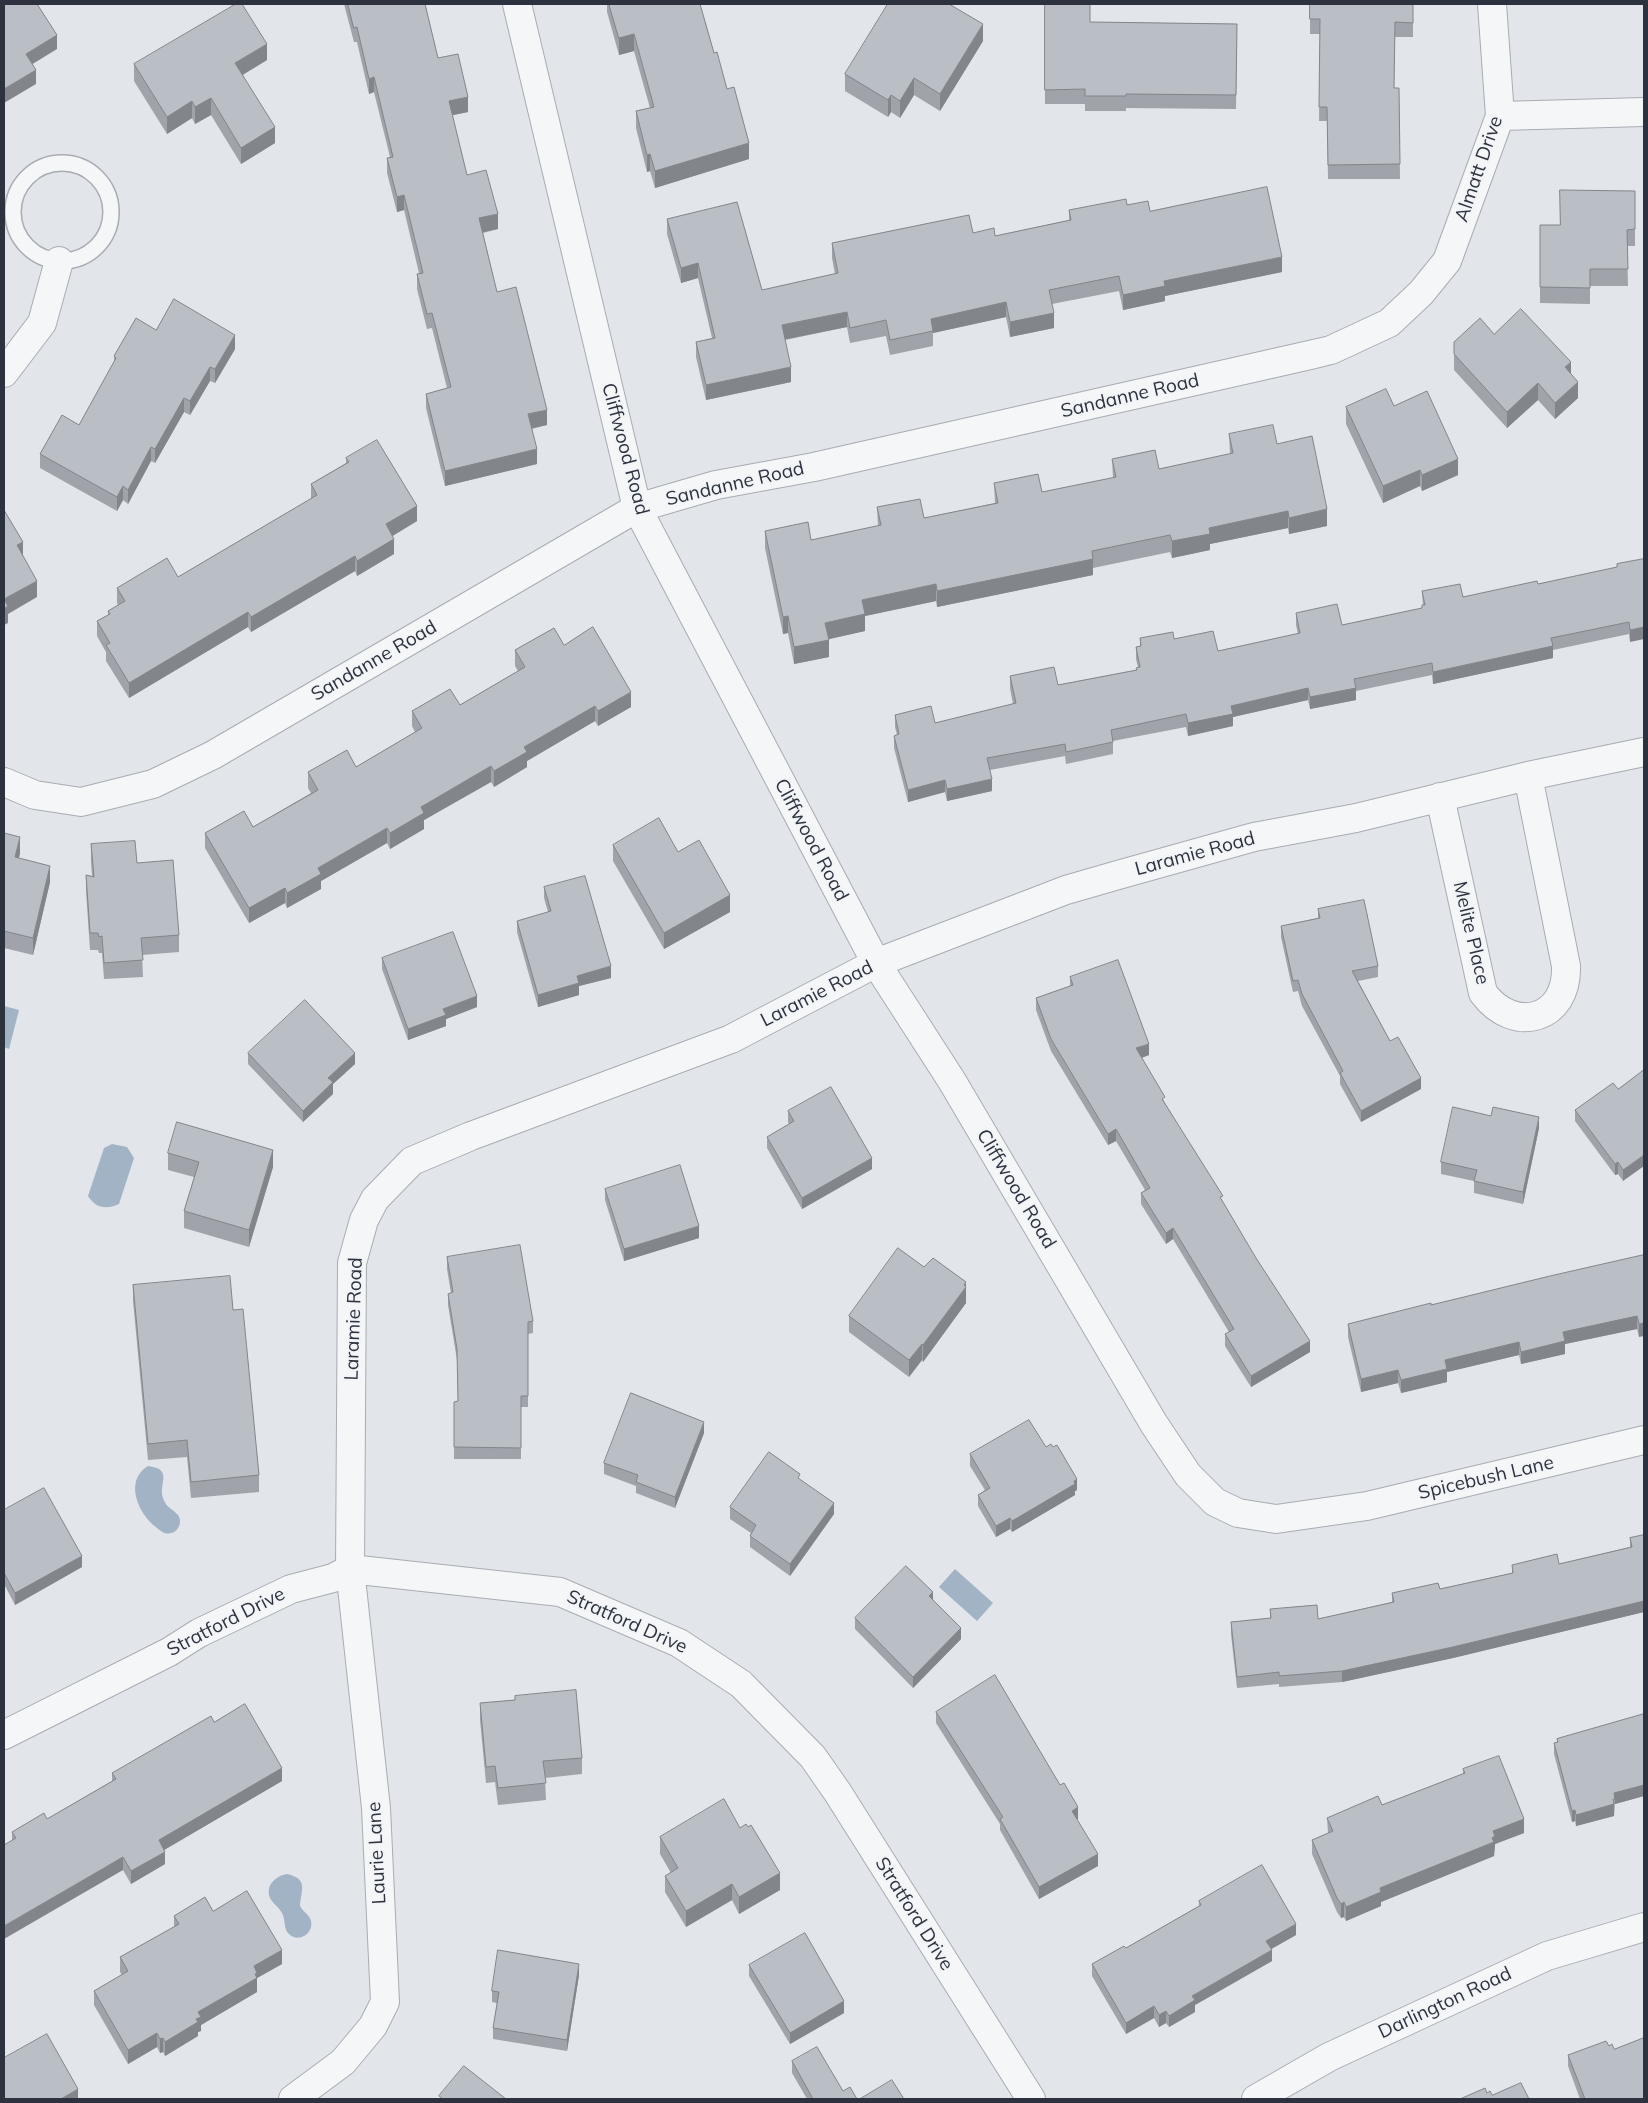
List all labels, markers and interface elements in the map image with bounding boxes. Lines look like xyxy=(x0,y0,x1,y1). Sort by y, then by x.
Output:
street label: Almatt Drive xyxy=(1450,113,1508,225)
street label: Sandanne Road xyxy=(1059,369,1201,423)
street label: Cliffwood Road xyxy=(596,381,654,517)
street label: Sandanne Road xyxy=(664,457,806,511)
street label: Sandanne Road xyxy=(307,616,441,706)
street label: Cliffwood Road xyxy=(769,775,853,905)
street label: Laramie Road xyxy=(1133,827,1257,881)
street label: Melite Place xyxy=(1448,879,1494,987)
street label: Laramie Road xyxy=(757,956,877,1032)
street label: Cliffwood Road xyxy=(971,1125,1061,1253)
street label: Laramie Road xyxy=(340,1257,368,1381)
street label: Spicebush Lane xyxy=(1416,1451,1556,1505)
street label: Stratford Drive xyxy=(163,1582,289,1662)
street label: Stratford Drive xyxy=(563,1585,691,1659)
street label: Laurie Lane xyxy=(363,1801,391,1905)
street label: Stratford Drive xyxy=(870,1853,958,1975)
street label: Darlington Road xyxy=(1375,1962,1515,2044)

